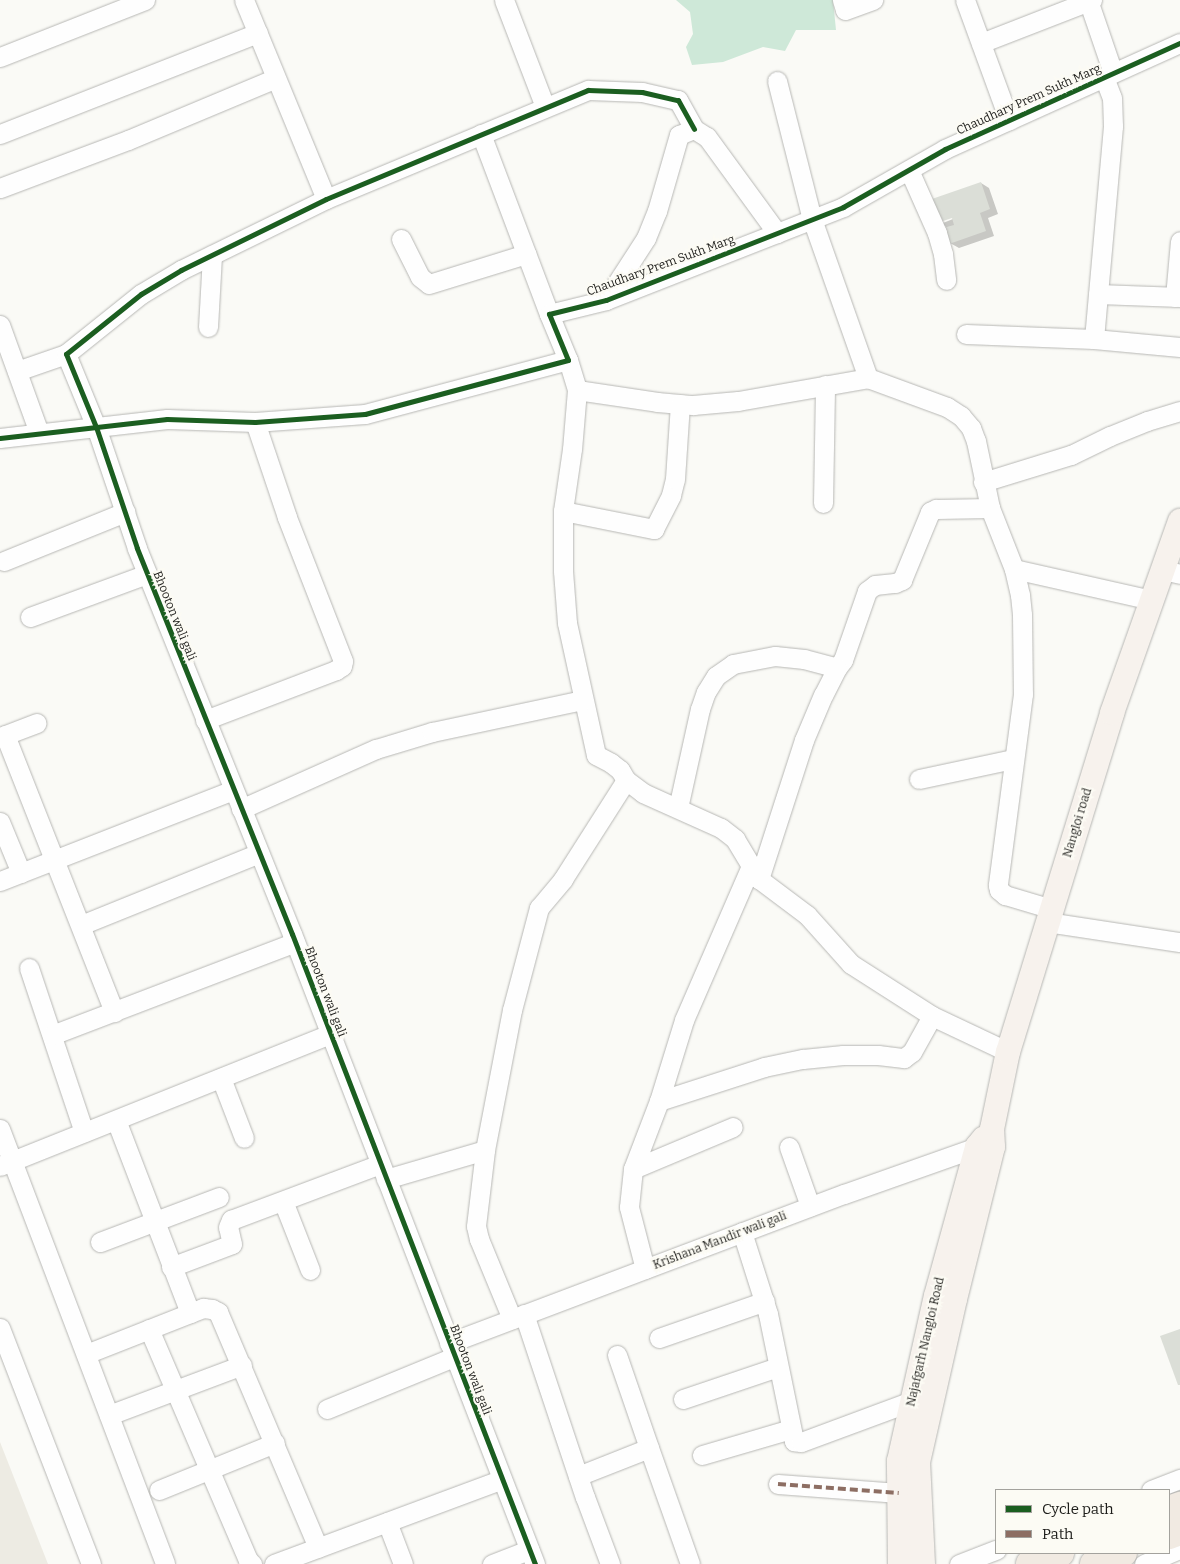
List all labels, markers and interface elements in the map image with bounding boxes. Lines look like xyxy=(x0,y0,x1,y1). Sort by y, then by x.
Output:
street label: Chaudhary Prem Sukh Marg xyxy=(955,62,1103,138)
street label: Chaudhary Prem Sukh Marg xyxy=(585,232,737,300)
street label: Bhooton wali gali xyxy=(149,569,199,663)
street label: Nangloi road xyxy=(1061,786,1095,860)
street label: Bhooton wali gali xyxy=(301,945,349,1039)
street label: Krishana Mandir wali gali xyxy=(651,1209,789,1273)
street label: Najafgarh Nangloi Road xyxy=(904,1276,948,1408)
street label: Bhooton wali gali xyxy=(446,1323,494,1417)
legend xyxy=(995,1489,1170,1554)
text: Cycle path xyxy=(1042,1500,1114,1518)
text: Path xyxy=(1042,1525,1073,1543)

